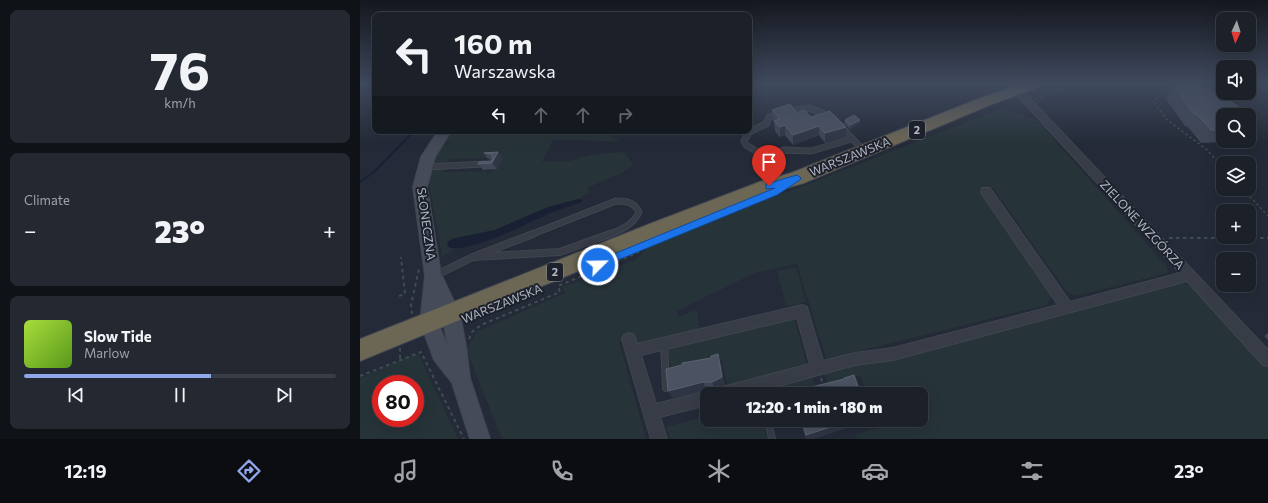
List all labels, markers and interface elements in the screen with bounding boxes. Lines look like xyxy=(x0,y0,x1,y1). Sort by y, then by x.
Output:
north arrow xyxy=(1216,12,1256,52)
map controls xyxy=(1216,12,1256,292)
text: 160 m xyxy=(454,26,532,60)
icon: left xyxy=(388,28,440,80)
text: 76 xyxy=(150,37,210,101)
text: Warszawska xyxy=(454,60,556,82)
button: sound xyxy=(1216,60,1256,100)
text: km/h xyxy=(164,95,196,111)
icon: left xyxy=(488,104,510,126)
icon: ahead xyxy=(530,104,552,126)
icon: ahead xyxy=(572,104,594,126)
icon: right xyxy=(614,104,636,126)
button: search xyxy=(1216,108,1256,148)
road number: 2 xyxy=(909,121,925,139)
street label: WARSZAWSKA xyxy=(807,134,892,179)
pin xyxy=(752,145,786,186)
icon: arrive xyxy=(758,151,780,173)
button: layers xyxy=(1216,156,1256,196)
street label: ZIELONE WZGÓRZA xyxy=(1098,177,1188,272)
street label: SŁONECZNA xyxy=(415,187,439,261)
text: Climate xyxy=(24,192,70,208)
button: + xyxy=(1216,204,1256,244)
text: 23° xyxy=(155,212,205,249)
text: − xyxy=(24,217,37,244)
text: + xyxy=(323,217,336,244)
position arrow xyxy=(577,244,619,286)
button: − xyxy=(1216,252,1256,292)
road number: 2 xyxy=(547,263,563,281)
street label: WARSZAWSKA xyxy=(459,281,544,326)
text: Slow Tide xyxy=(84,327,152,345)
text: Marlow xyxy=(84,345,130,361)
speed limit sign: 80 xyxy=(372,375,424,427)
icon: previous xyxy=(65,384,87,406)
icon: pause xyxy=(169,384,191,406)
icon: next xyxy=(273,384,295,406)
text: 12:20 · 1 min · 180 m xyxy=(746,398,882,416)
icon: directions xyxy=(235,457,263,485)
icon: music xyxy=(392,457,420,485)
icon: phone xyxy=(548,457,576,485)
icon: climate xyxy=(705,457,733,485)
icon: car xyxy=(861,457,889,485)
icon: filters xyxy=(1018,457,1046,485)
text: 12:19 xyxy=(64,460,107,482)
text: 23° xyxy=(1174,460,1204,482)

